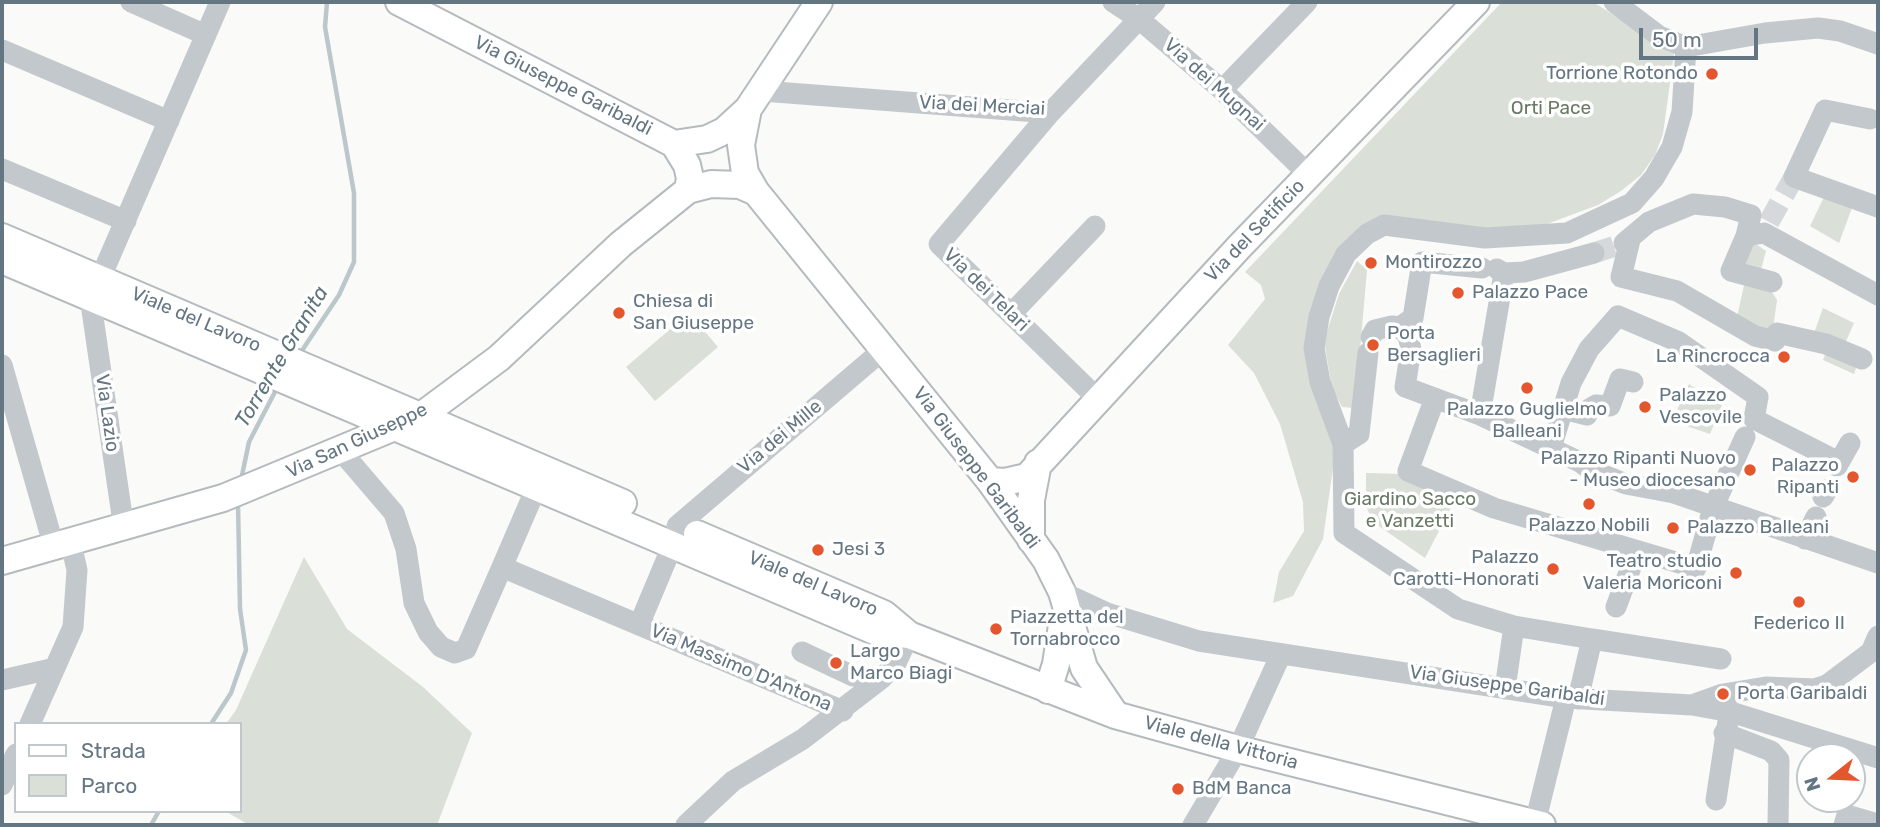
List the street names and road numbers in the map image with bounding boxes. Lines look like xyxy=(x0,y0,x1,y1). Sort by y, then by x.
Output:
street label: Via Giuseppe Garibaldi xyxy=(470,31,656,141)
street label: Via dei Mugnai xyxy=(1159,34,1269,136)
street label: Via dei Merciai xyxy=(918,91,1046,121)
street label: Via del Setificio xyxy=(1200,175,1310,287)
street label: Via dei Telari xyxy=(938,244,1034,336)
street label: Viale del Lavoro xyxy=(128,282,264,358)
street label: Via Lazio xyxy=(90,373,124,453)
street label: Via Giuseppe Garibaldi xyxy=(908,383,1044,553)
street label: Via dei Mille xyxy=(733,395,827,479)
street label: Via San Giuseppe xyxy=(283,398,431,484)
street label: Viale del Lavoro xyxy=(745,546,881,622)
street label: Via Massimo D'Antona xyxy=(647,620,835,716)
street label: Via Giuseppe Garibaldi xyxy=(1408,661,1606,711)
street label: Viale della Vittoria xyxy=(1141,711,1301,775)

